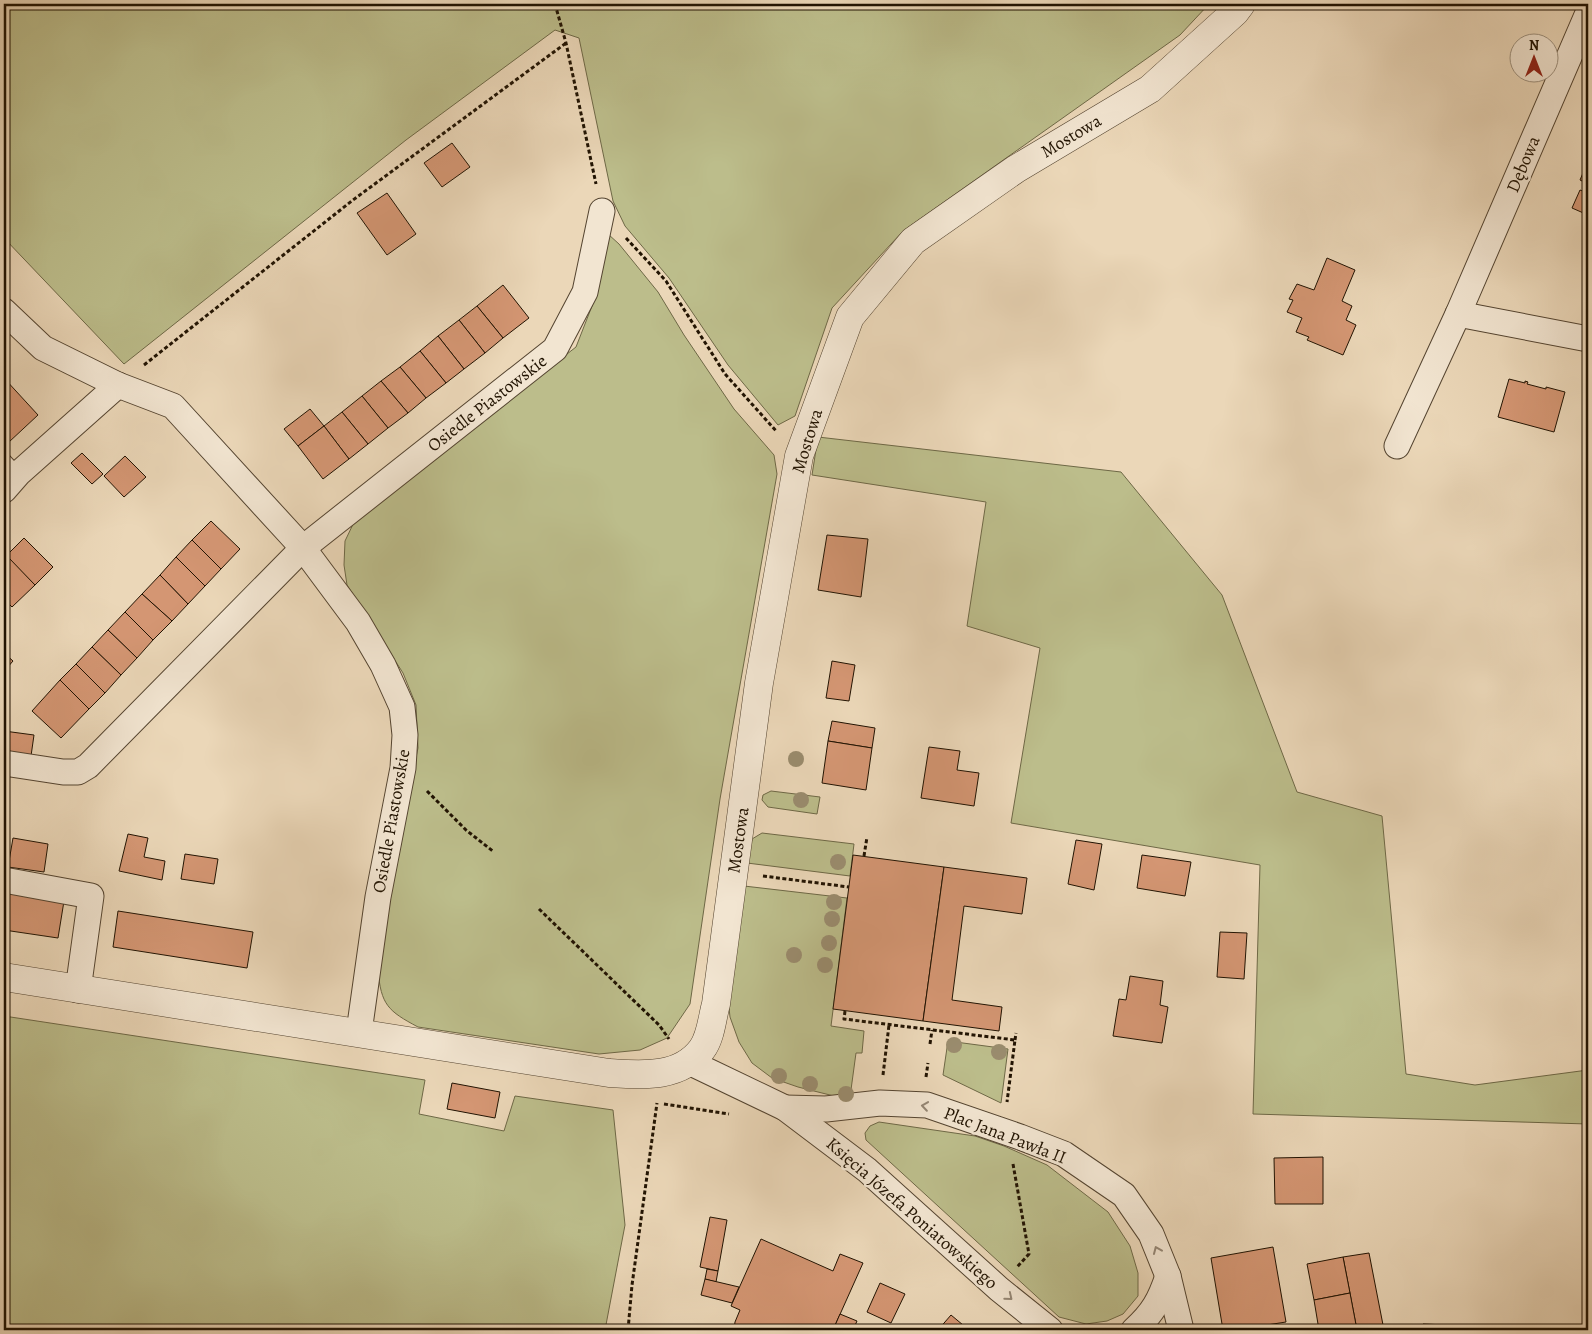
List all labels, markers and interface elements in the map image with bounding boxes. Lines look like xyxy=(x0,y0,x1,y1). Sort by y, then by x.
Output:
north arrow xyxy=(1510,32,1560,82)
text: N xyxy=(1529,36,1539,55)
street label: Mostowa xyxy=(1036,108,1106,163)
street label: Dębowa xyxy=(1500,131,1546,196)
street label: Osiedle Piastowskie xyxy=(422,349,552,457)
street label: Mostowa xyxy=(786,405,828,476)
street label: Osiedle Piastowskie xyxy=(367,747,415,895)
street label: Mostowa xyxy=(721,805,755,875)
one-way arrow xyxy=(920,1101,928,1112)
street label: Plac Jana Pawła II xyxy=(940,1101,1070,1169)
street label: Księcia Józefa Poniatowskiego xyxy=(821,1132,1003,1294)
one-way arrow xyxy=(1153,1246,1164,1255)
one-way arrow xyxy=(1004,1292,1013,1301)

